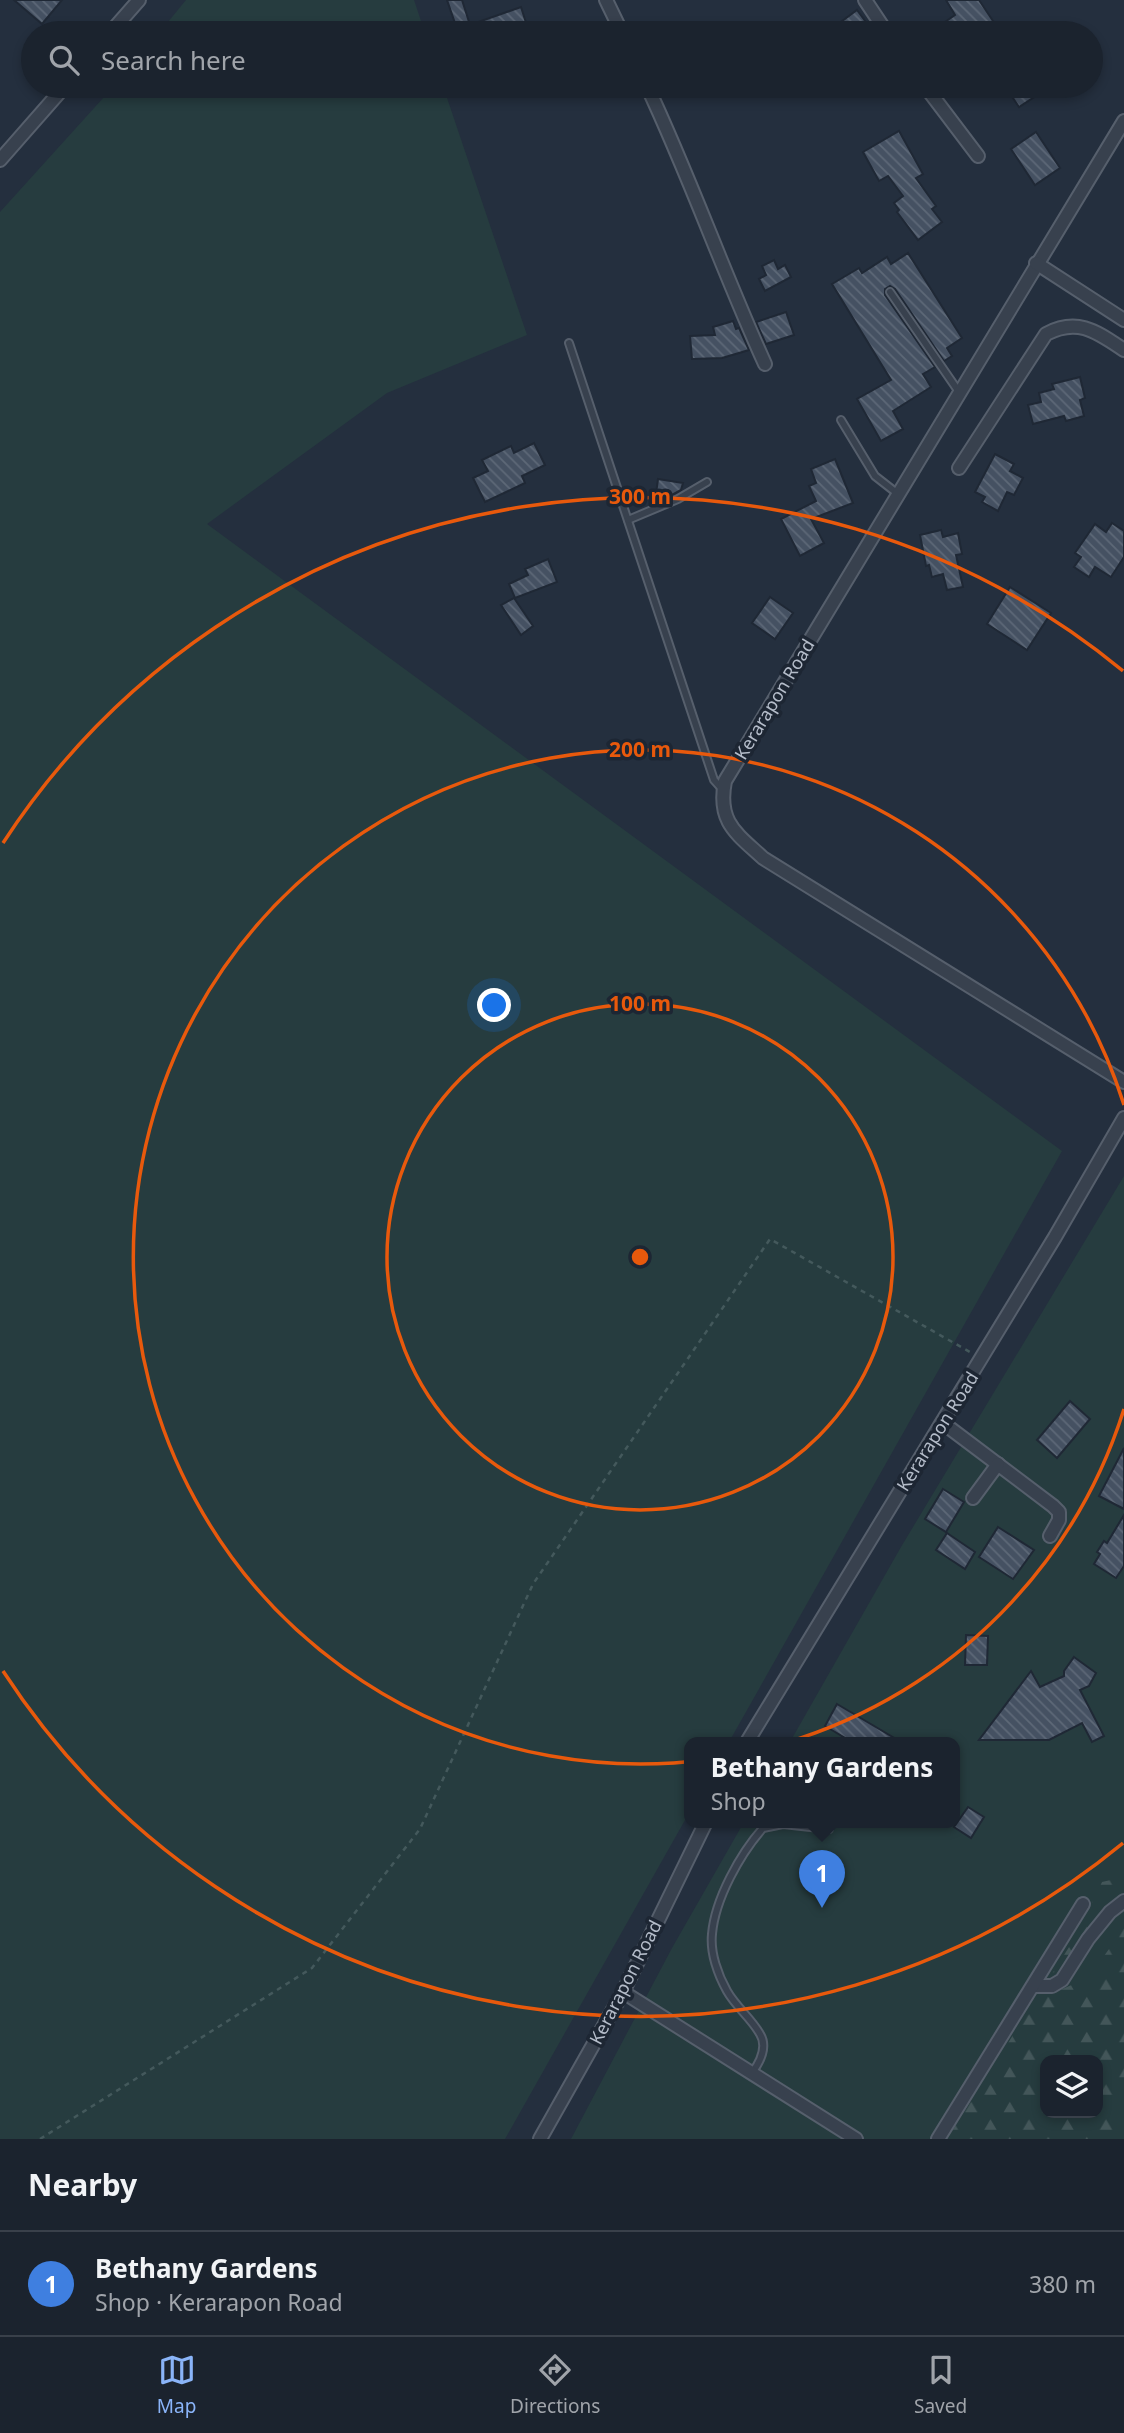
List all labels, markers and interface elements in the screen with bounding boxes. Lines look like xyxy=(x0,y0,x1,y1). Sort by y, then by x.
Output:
search box xyxy=(21,21,1103,98)
icon: search xyxy=(45,41,83,79)
text: Search here xyxy=(101,42,246,78)
text: 300 m xyxy=(609,482,671,510)
street label: Kerarapon Road xyxy=(729,634,819,764)
text: 200 m xyxy=(609,735,671,763)
your location xyxy=(477,988,511,1022)
text: 100 m xyxy=(609,989,671,1017)
centre of rings xyxy=(628,1245,652,1269)
street label: Kerarapon Road xyxy=(891,1367,983,1495)
popup xyxy=(684,1737,960,1828)
text: Bethany Gardens xyxy=(711,1749,933,1785)
text: Shop xyxy=(711,1785,766,1817)
pin: 1 xyxy=(799,1850,845,1908)
street label: Kerarapon Road xyxy=(583,1916,667,2048)
map controls xyxy=(1040,2055,1103,2118)
button: layers xyxy=(1040,2055,1103,2118)
text: Nearby xyxy=(28,2164,137,2205)
text: Bethany Gardens xyxy=(95,2250,317,2286)
text: 1 xyxy=(44,2268,58,2300)
text: 380 m xyxy=(1029,2268,1096,2300)
text: Shop · Kerarapon Road xyxy=(95,2286,343,2318)
tab: Map xyxy=(157,2351,196,2419)
tab: Directions xyxy=(510,2351,600,2419)
tab: Saved xyxy=(914,2351,967,2419)

